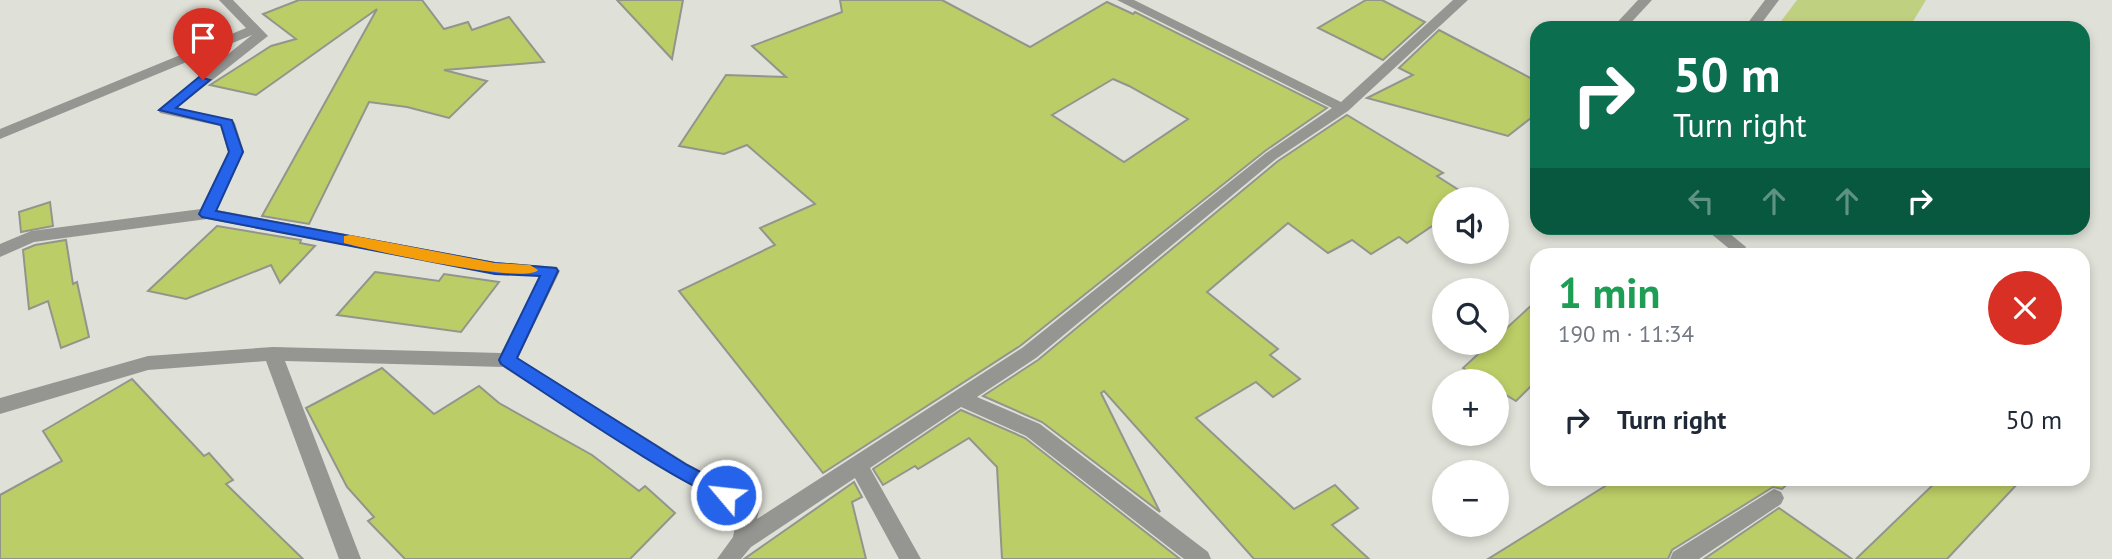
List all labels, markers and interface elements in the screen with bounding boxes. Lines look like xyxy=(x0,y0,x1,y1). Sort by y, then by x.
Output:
pin xyxy=(173,8,233,80)
icon: arrive xyxy=(184,19,222,57)
text: 50 m xyxy=(1673,42,1780,106)
icon: right xyxy=(1558,49,1649,140)
text: Turn right xyxy=(1673,104,1807,146)
icon: left xyxy=(1682,182,1720,220)
icon: ahead xyxy=(1755,182,1793,220)
icon: ahead xyxy=(1828,182,1866,220)
icon: right xyxy=(1901,182,1939,220)
map controls xyxy=(1432,187,1509,537)
button: sound xyxy=(1432,187,1509,264)
text: 1 min xyxy=(1558,265,1660,320)
button: close xyxy=(1988,271,2062,345)
button: search xyxy=(1432,278,1509,355)
text: 190 m · 11:34 xyxy=(1558,319,1694,348)
button: + xyxy=(1432,369,1509,446)
icon: right xyxy=(1558,401,1596,439)
text: Turn right xyxy=(1617,403,1726,436)
text: 50 m xyxy=(2006,403,2062,436)
position arrow xyxy=(689,458,763,532)
button: − xyxy=(1432,460,1509,537)

